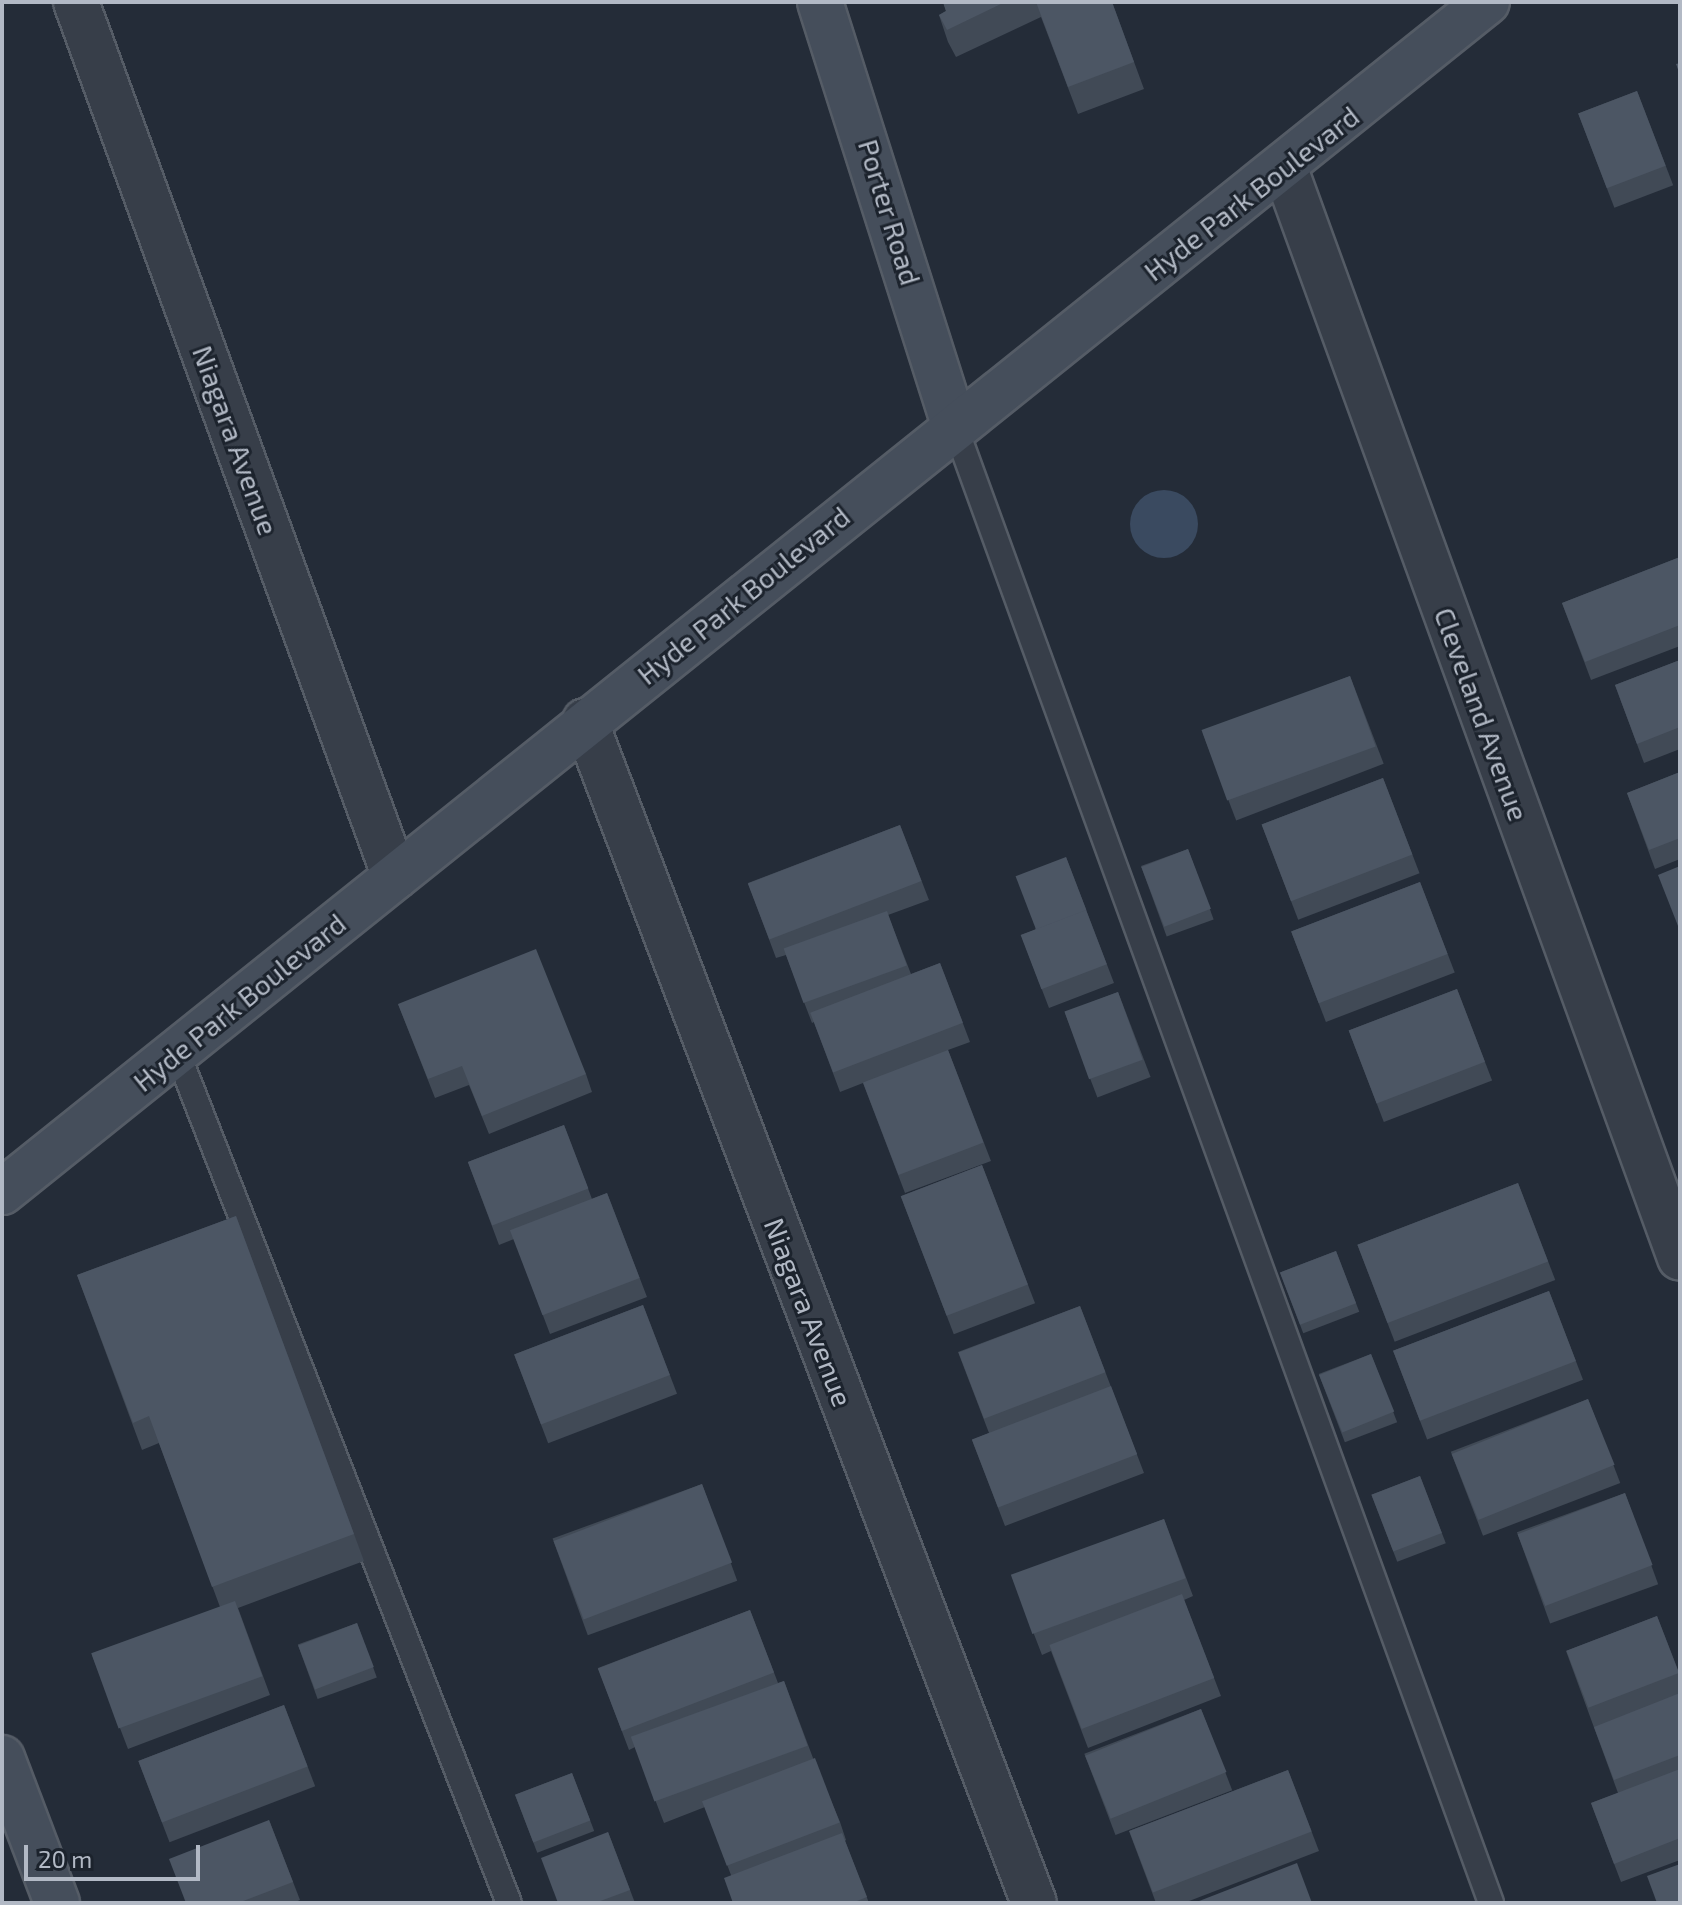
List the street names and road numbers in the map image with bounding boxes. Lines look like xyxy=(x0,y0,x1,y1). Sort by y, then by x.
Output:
street label: Hyde Park Boulevard xyxy=(1137,99,1365,287)
street label: Porter Road xyxy=(852,135,928,289)
street label: Niagara Avenue xyxy=(186,340,286,540)
street label: Hyde Park Boulevard xyxy=(630,499,856,691)
street label: Cleveland Avenue xyxy=(1428,603,1536,825)
street label: Hyde Park Boulevard xyxy=(126,906,352,1098)
street label: Niagara Avenue xyxy=(758,1213,860,1411)

